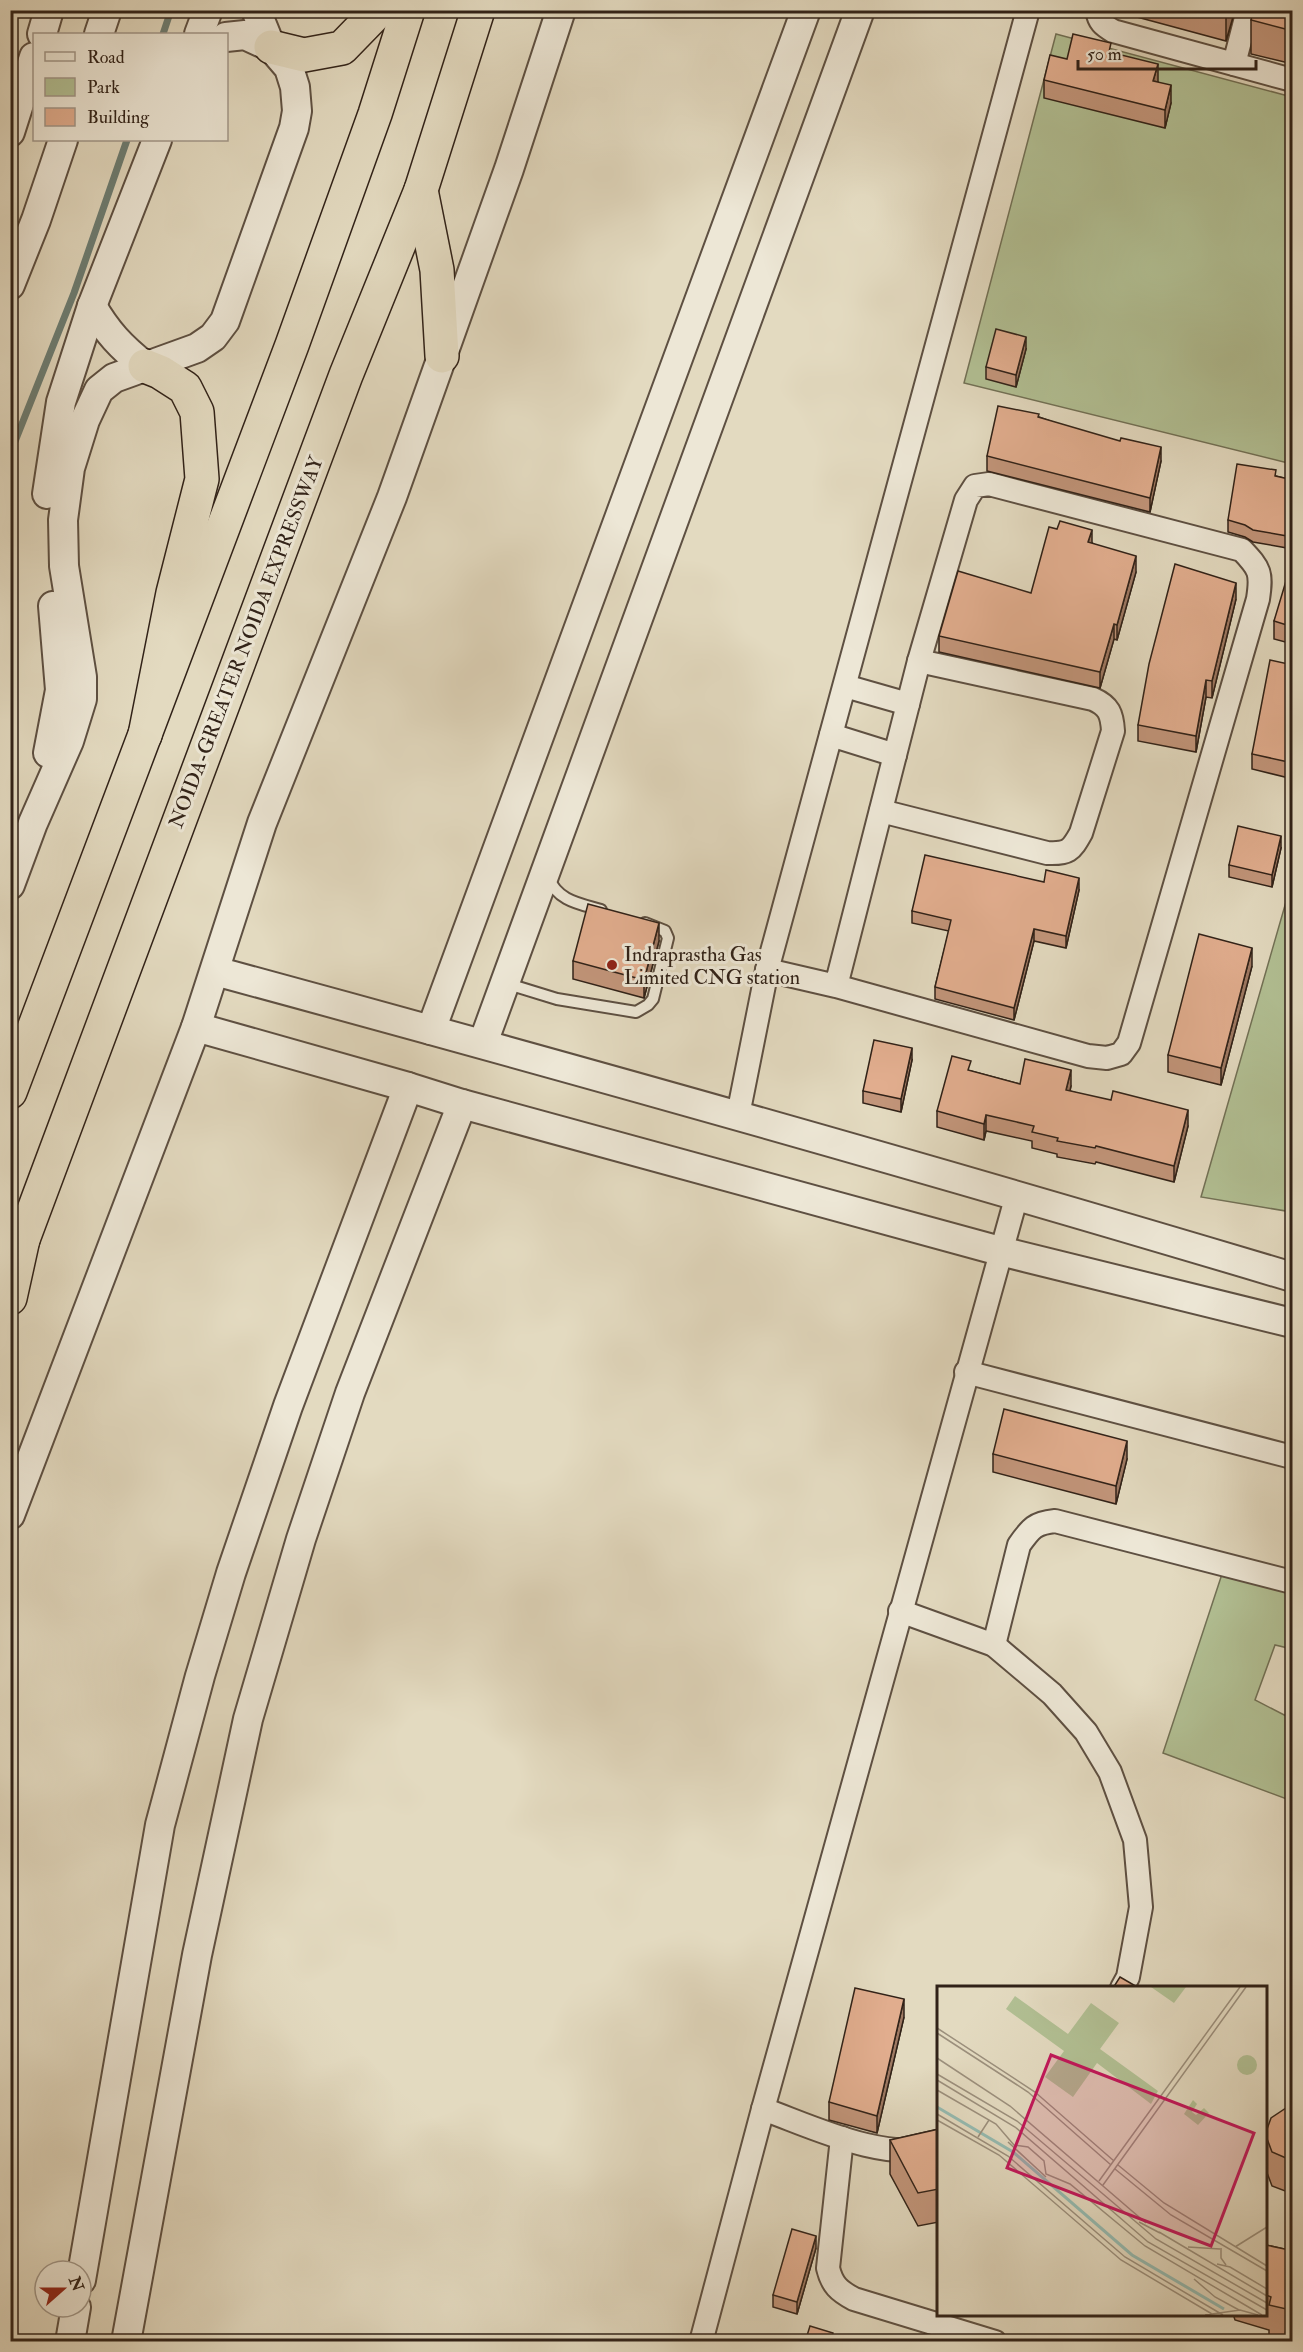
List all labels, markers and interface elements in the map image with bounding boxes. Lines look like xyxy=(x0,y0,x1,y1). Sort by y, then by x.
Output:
legend xyxy=(33,33,228,141)
scale bar xyxy=(1078,33,1256,71)
text: 50 m xyxy=(1087,43,1122,66)
text: Road xyxy=(87,46,125,69)
text: Park xyxy=(87,76,120,99)
text: Building xyxy=(87,106,150,129)
street label: NOIDA-GREATER NOIDA EXPRESSWAY xyxy=(163,451,329,832)
place label: Indraprastha Gas Limited CNG station xyxy=(624,942,800,990)
marker: Indraprastha Gas Limited CNG station xyxy=(605,958,619,972)
inset map xyxy=(937,1986,1267,2316)
north arrow xyxy=(33,2259,93,2319)
text: N xyxy=(64,2273,88,2295)

